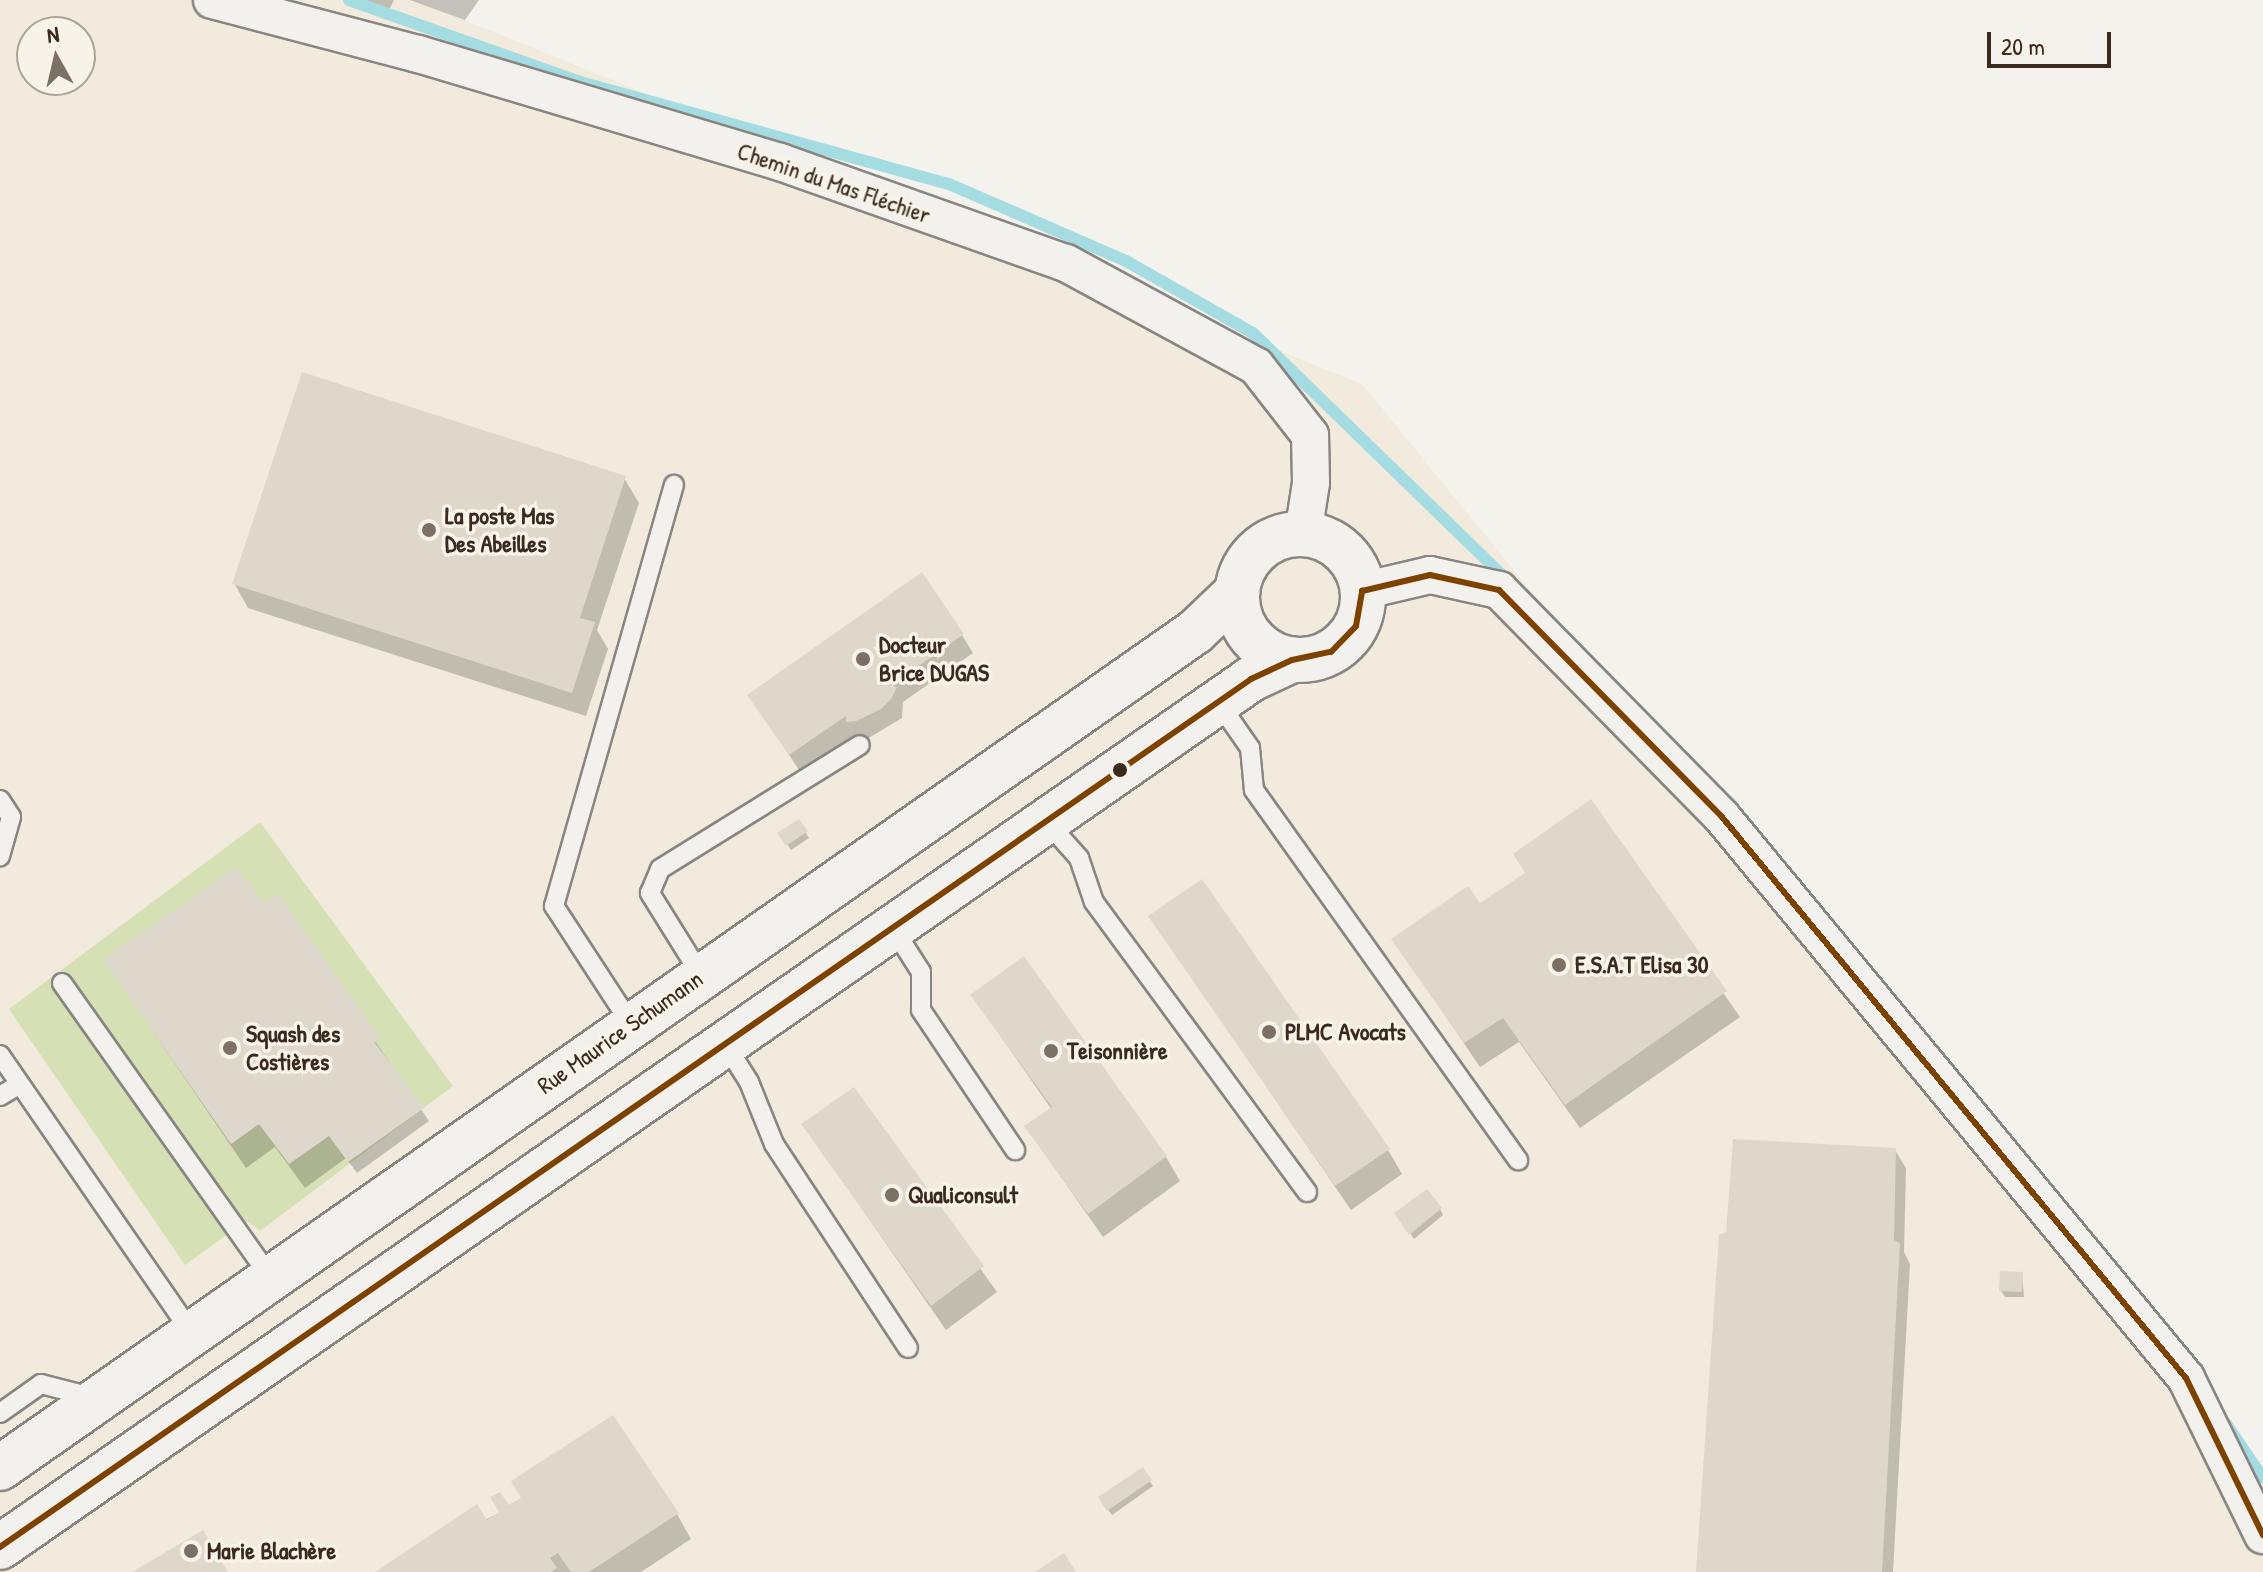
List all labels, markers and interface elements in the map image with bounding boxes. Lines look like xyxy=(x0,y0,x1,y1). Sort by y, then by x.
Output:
north arrow xyxy=(16,16,96,96)
scale bar xyxy=(1991,16,2115,66)
text: N xyxy=(45,19,61,50)
text: 20 m xyxy=(2001,30,2045,62)
street label: Chemin du Mas Fléchier xyxy=(734,136,934,230)
place label: La poste Mas Des Abeilles xyxy=(445,502,554,558)
marker: La poste Mas Des Abeilles xyxy=(420,521,438,539)
place label: Docteur Brice DUGAS xyxy=(879,631,989,687)
marker: Docteur Brice DUGAS xyxy=(854,650,872,668)
unlabelled marker xyxy=(1112,762,1128,778)
place label: E.S.A.T Elisa 30 xyxy=(1575,951,1709,979)
marker: E.S.A.T Elisa 30 xyxy=(1550,956,1568,974)
street label: Rue Maurice Schumann xyxy=(532,964,708,1100)
place label: PLMC Avocats xyxy=(1285,1018,1406,1046)
place label: Squash des Costières xyxy=(246,1020,340,1076)
marker: PLMC Avocats xyxy=(1260,1023,1278,1041)
place label: Teisonnière xyxy=(1067,1037,1167,1065)
marker: Squash des Costières xyxy=(221,1039,239,1057)
marker: Teisonnière xyxy=(1042,1042,1060,1060)
place label: Qualiconsult xyxy=(908,1181,1018,1209)
marker: Qualiconsult xyxy=(883,1186,901,1204)
place label: Marie Blachère xyxy=(207,1537,336,1565)
marker: Marie Blachère xyxy=(182,1542,200,1560)

